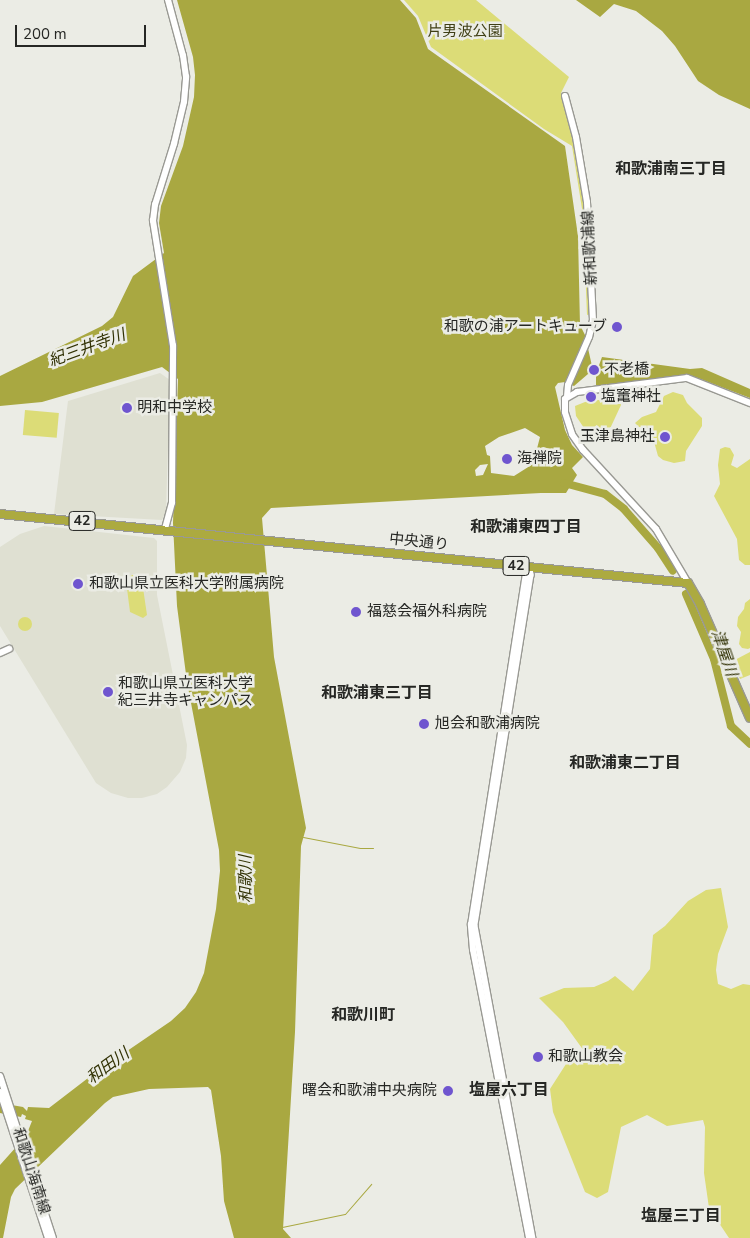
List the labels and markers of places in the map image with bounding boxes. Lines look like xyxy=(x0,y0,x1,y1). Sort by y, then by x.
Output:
place label: 和歌の浦アートキューブ xyxy=(443,318,607,336)
marker: 和歌の浦アートキューブ xyxy=(611,321,623,333)
place label: 不老橋 xyxy=(604,361,649,379)
marker: 不老橋 xyxy=(588,364,600,376)
place label: 塩竃神社 xyxy=(601,388,661,406)
marker: 塩竃神社 xyxy=(585,391,597,403)
place label: 明和中学校 xyxy=(137,399,212,417)
marker: 明和中学校 xyxy=(121,402,133,414)
place label: 玉津島神社 xyxy=(580,428,655,446)
marker: 玉津島神社 xyxy=(659,431,671,443)
place label: 海禅院 xyxy=(517,450,562,468)
marker: 海禅院 xyxy=(501,453,513,465)
place label: 和歌山県立医科大学附属病院 xyxy=(89,575,284,593)
marker: 和歌山県立医科大学附属病院 xyxy=(71,577,85,591)
place label: 福慈会福外科病院 xyxy=(367,603,487,621)
marker: 福慈会福外科病院 xyxy=(349,605,363,619)
place label: 和歌山県立医科大学 紀三井寺キャンパス xyxy=(118,674,253,709)
marker: 和歌山県立医科大学 紀三井寺キャンパス xyxy=(102,686,114,698)
place label: 旭会和歌浦病院 xyxy=(435,715,540,733)
marker: 旭会和歌浦病院 xyxy=(417,717,431,731)
place label: 和歌山教会 xyxy=(548,1048,623,1066)
marker: 和歌山教会 xyxy=(532,1051,544,1063)
place label: 曙会和歌浦中央病院 xyxy=(302,1082,437,1100)
marker: 曙会和歌浦中央病院 xyxy=(441,1084,455,1098)

